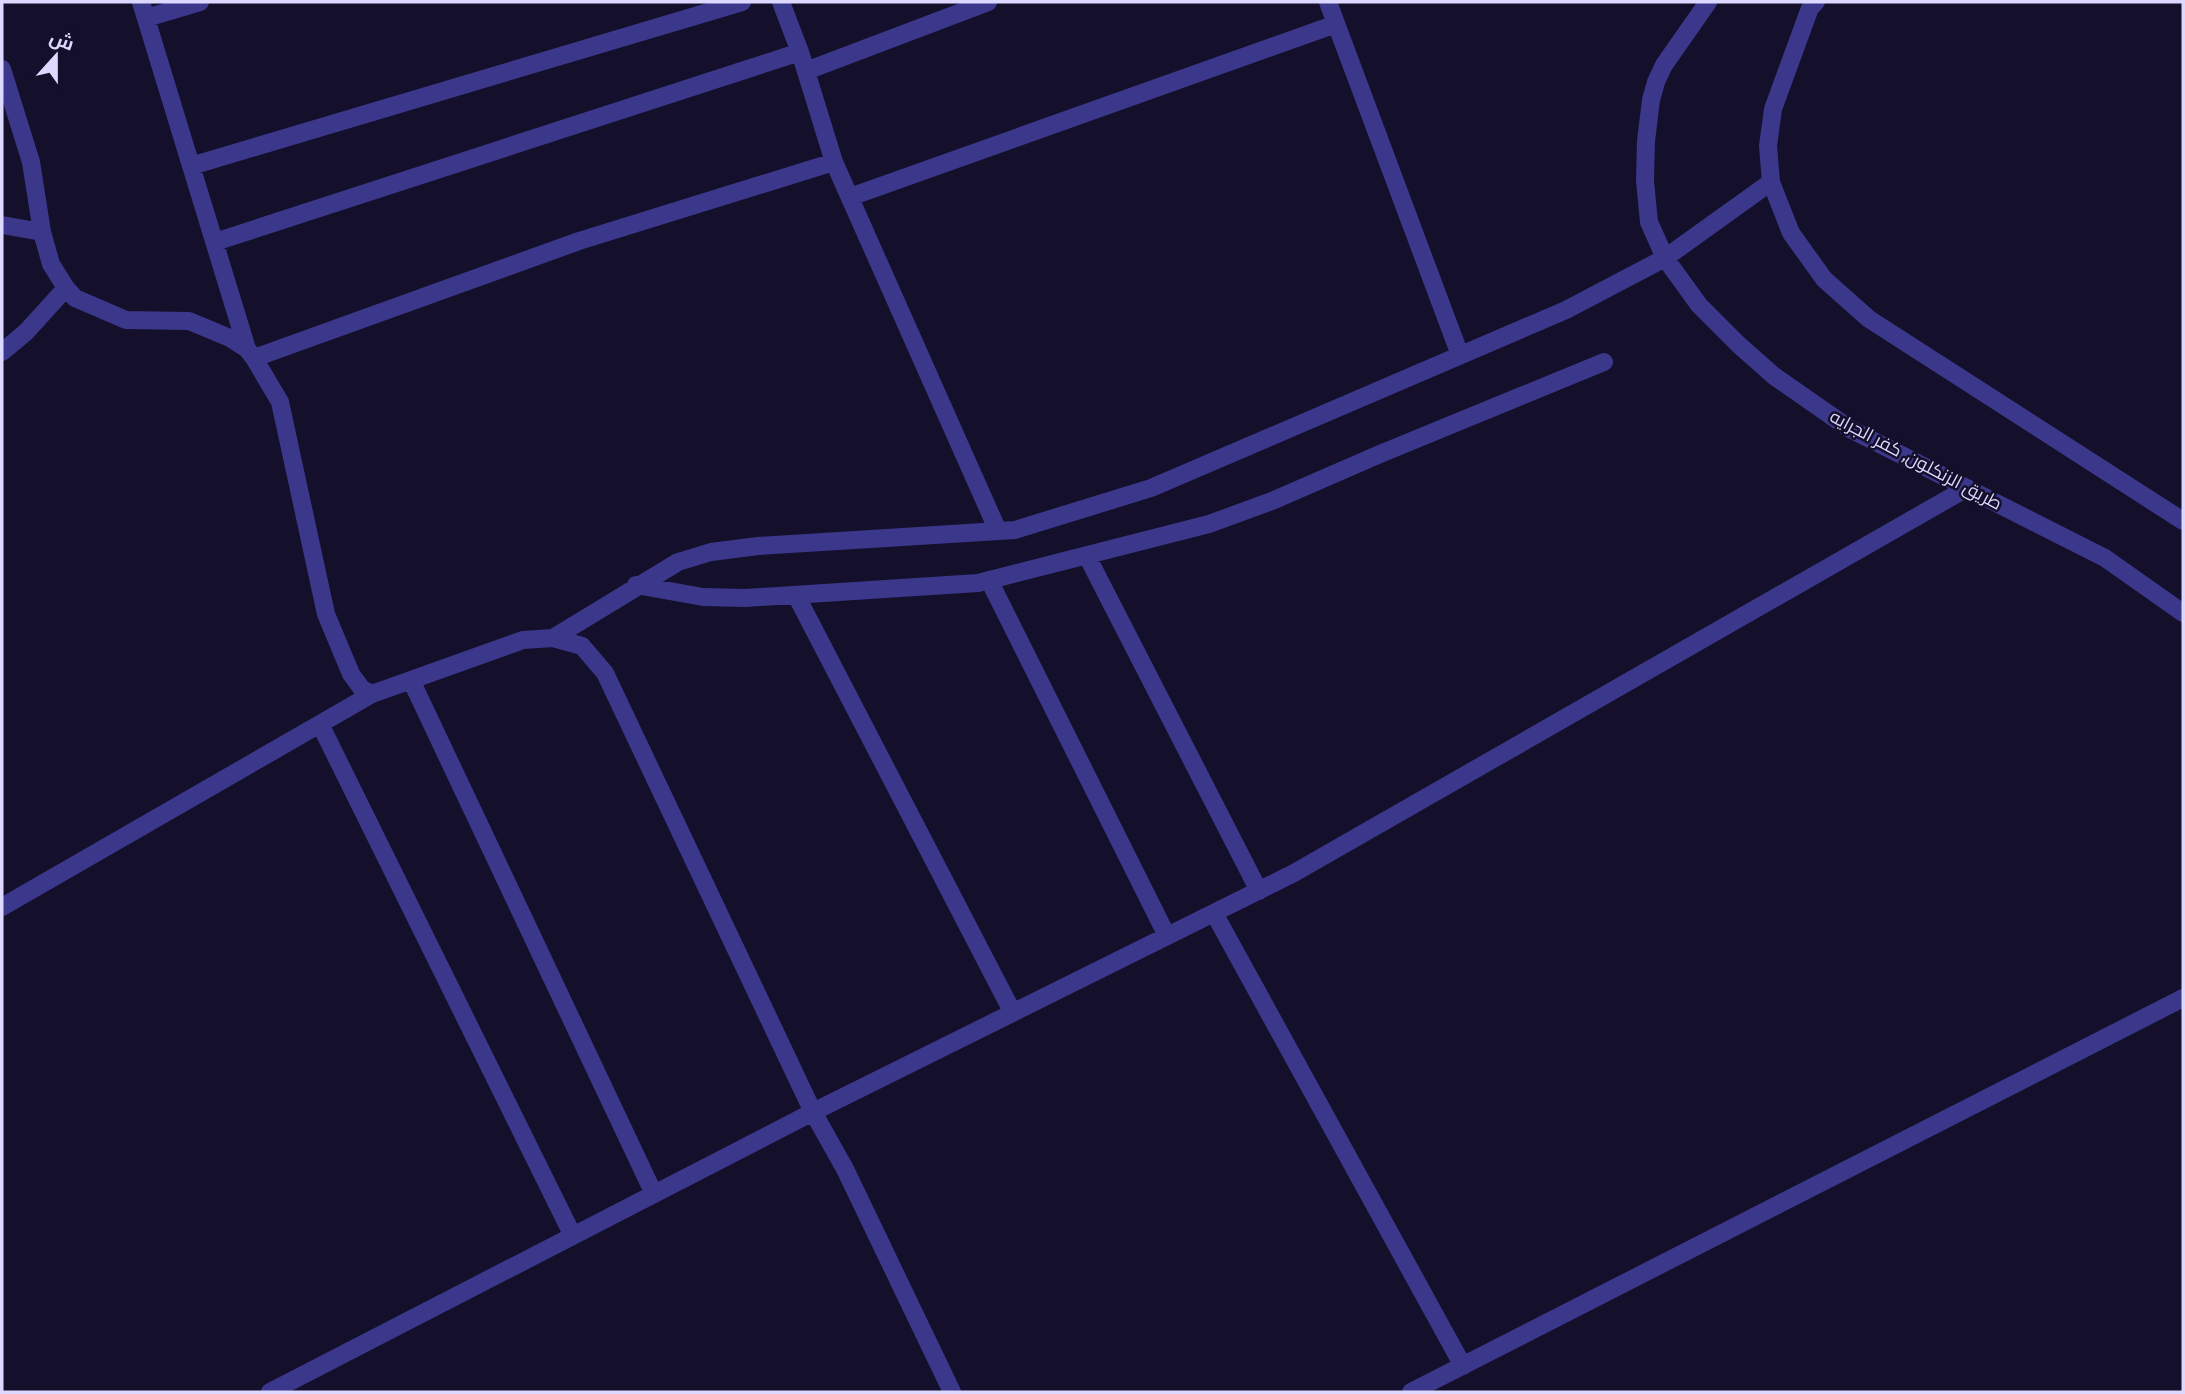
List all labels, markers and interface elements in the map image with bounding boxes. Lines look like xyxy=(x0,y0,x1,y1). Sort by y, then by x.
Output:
north arrow xyxy=(21,21,91,91)
text: ش xyxy=(46,25,77,56)
street label: طريق الزنكلون, كفر الجرايه xyxy=(1826,405,2006,516)

